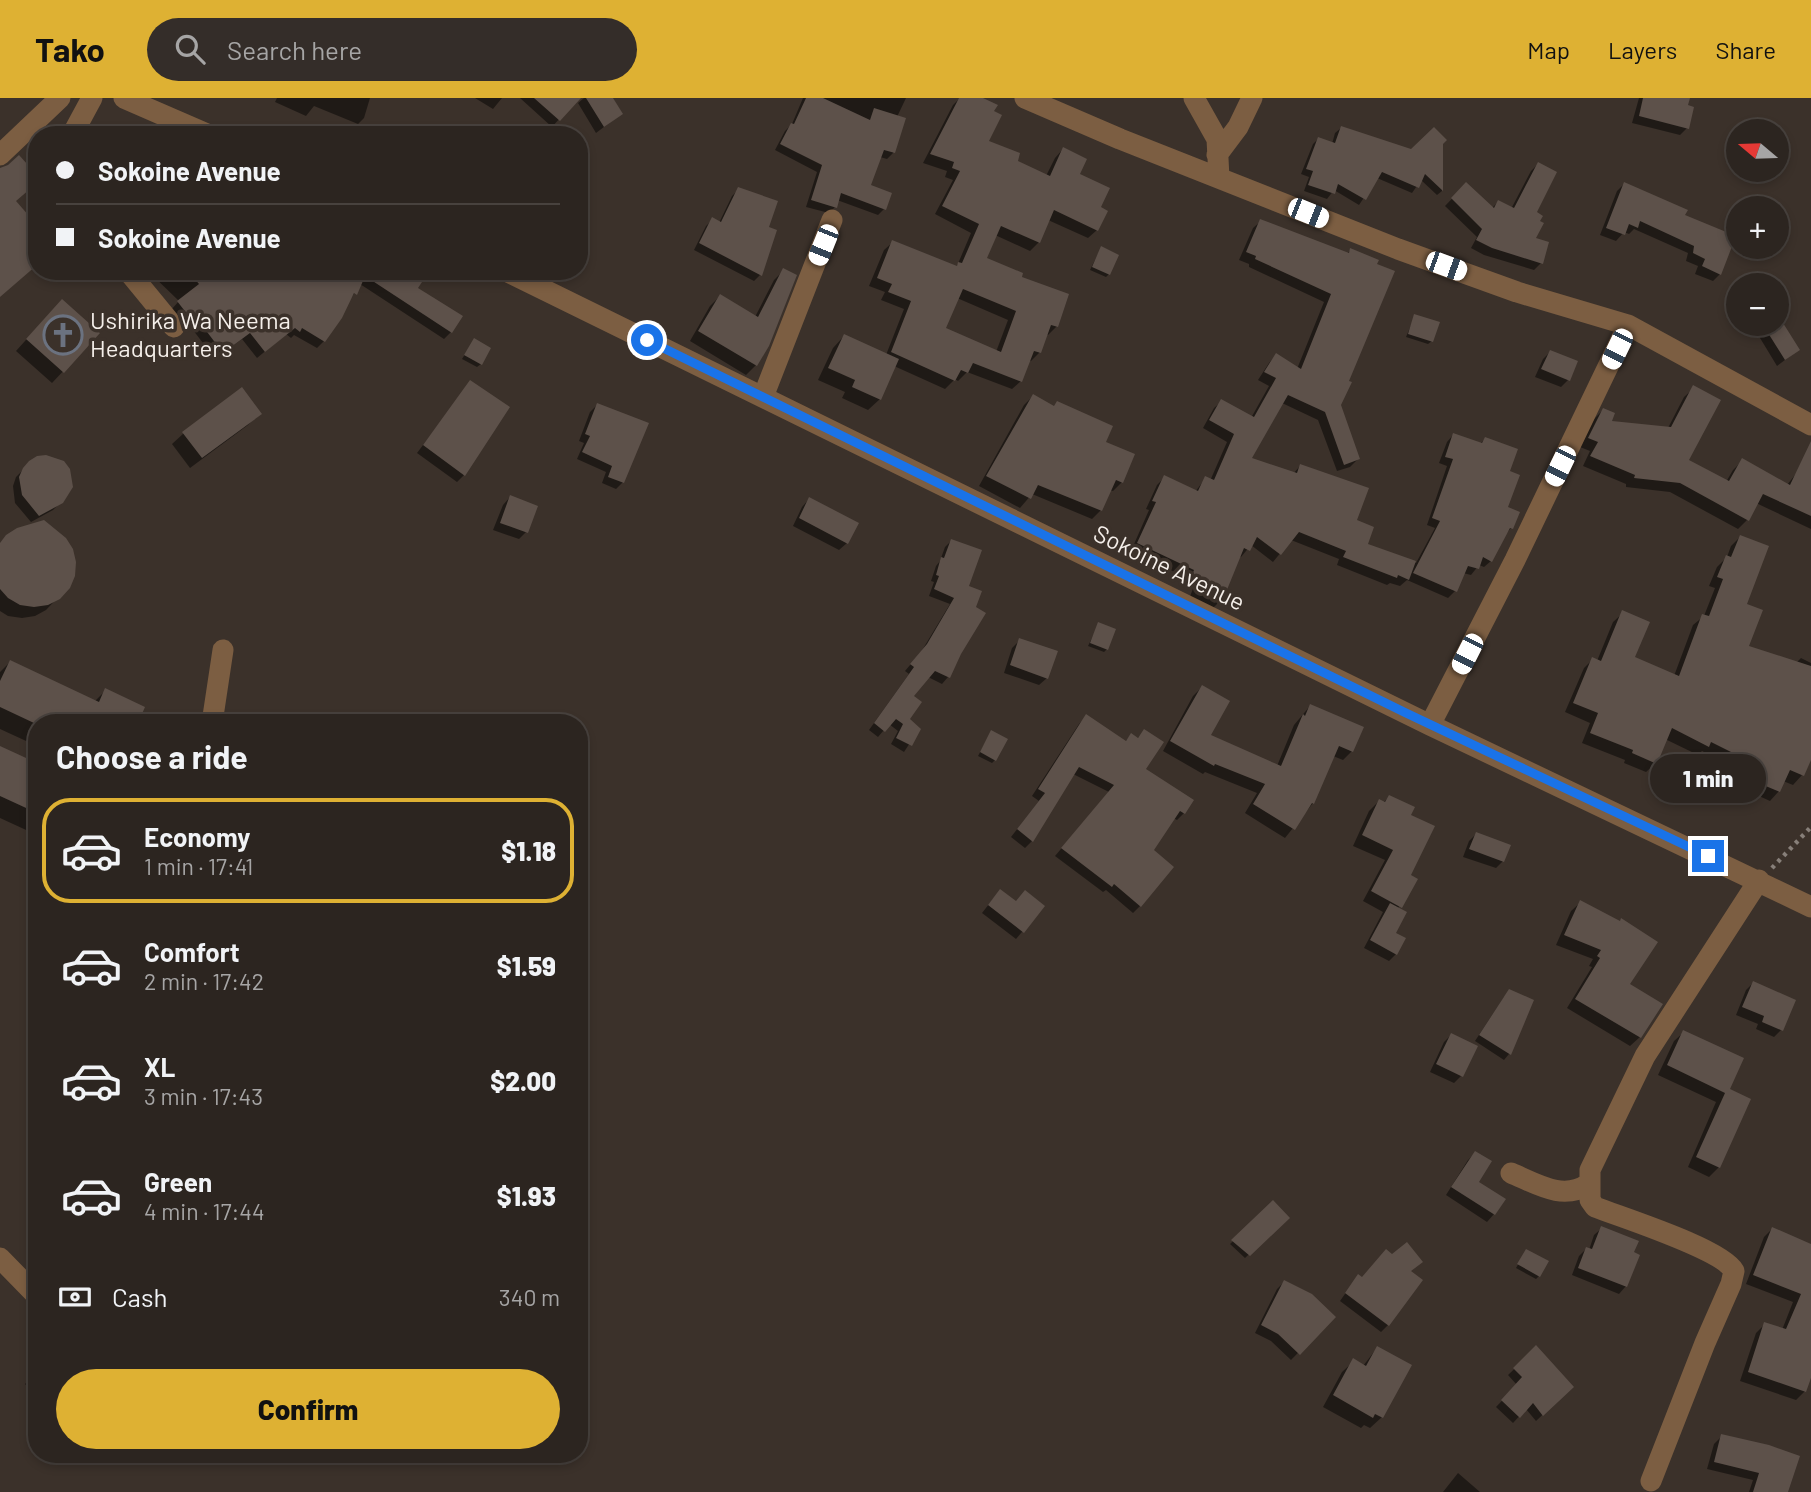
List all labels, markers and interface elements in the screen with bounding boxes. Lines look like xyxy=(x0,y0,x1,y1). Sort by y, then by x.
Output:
search box xyxy=(147,18,637,81)
text: Tako xyxy=(35,29,105,69)
icon: search xyxy=(171,30,209,68)
text: Search here xyxy=(227,34,362,65)
text: Map xyxy=(1527,35,1570,64)
text: Layers xyxy=(1608,35,1677,64)
text: Share xyxy=(1715,35,1776,64)
north arrow xyxy=(1726,119,1788,182)
map controls xyxy=(1726,119,1789,336)
text: Sokoine Avenue xyxy=(98,155,281,186)
car xyxy=(1285,195,1332,231)
button: + xyxy=(1726,196,1789,259)
text: Sokoine Avenue xyxy=(98,222,281,253)
car xyxy=(806,222,841,268)
car xyxy=(1423,249,1470,283)
button: − xyxy=(1726,273,1789,336)
place label: Ushirika Wa Neema Headquarters xyxy=(90,305,291,362)
church icon: Ushirika Wa Neema Headquarters xyxy=(42,314,84,356)
route start xyxy=(631,324,663,356)
car xyxy=(1599,326,1636,372)
car xyxy=(1542,443,1579,489)
street label: Sokoine Avenue xyxy=(1089,518,1250,616)
car xyxy=(1449,631,1486,677)
text: Choose a ride xyxy=(56,737,248,775)
callout: 1 min xyxy=(1650,754,1766,804)
text: 1 min xyxy=(1683,764,1733,792)
icon: car xyxy=(60,819,123,882)
text: Economy xyxy=(144,821,250,852)
text: $1.18 xyxy=(501,835,556,866)
route end xyxy=(1692,840,1724,872)
text: 1 min · 17:41 xyxy=(144,852,253,880)
icon: car xyxy=(60,934,123,997)
text: Comfort xyxy=(144,936,240,967)
text: $1.59 xyxy=(497,950,556,981)
text: 2 min · 17:42 xyxy=(144,967,264,995)
icon: car xyxy=(60,1049,123,1112)
text: XL xyxy=(144,1051,175,1082)
text: $2.00 xyxy=(490,1065,556,1096)
text: 3 min · 17:43 xyxy=(144,1082,263,1110)
icon: car xyxy=(60,1164,123,1227)
text: Green xyxy=(144,1166,212,1197)
text: $1.93 xyxy=(497,1180,556,1211)
text: 4 min · 17:44 xyxy=(144,1197,265,1225)
icon: cash xyxy=(56,1278,94,1316)
text: Cash xyxy=(112,1281,167,1312)
text: 340 m xyxy=(499,1283,560,1311)
button: Confirm xyxy=(56,1369,560,1449)

